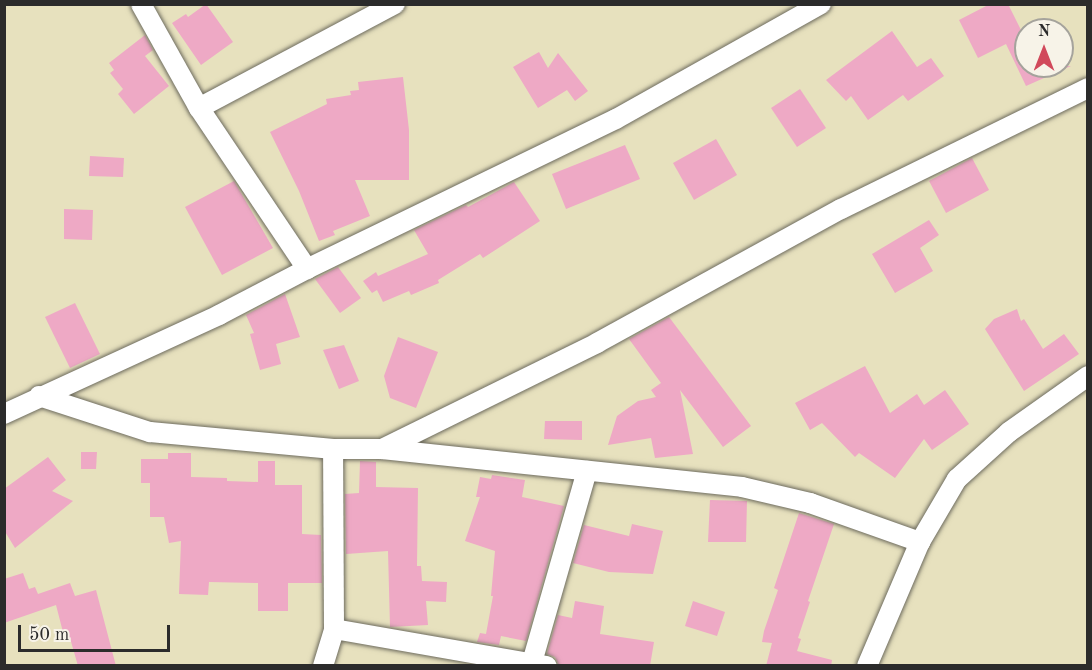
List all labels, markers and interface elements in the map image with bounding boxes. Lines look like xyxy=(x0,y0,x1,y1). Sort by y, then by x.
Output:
north arrow xyxy=(1014,18,1074,78)
text: N xyxy=(1038,24,1050,40)
scale bar xyxy=(21,613,172,651)
text: 50 m xyxy=(29,626,69,644)

